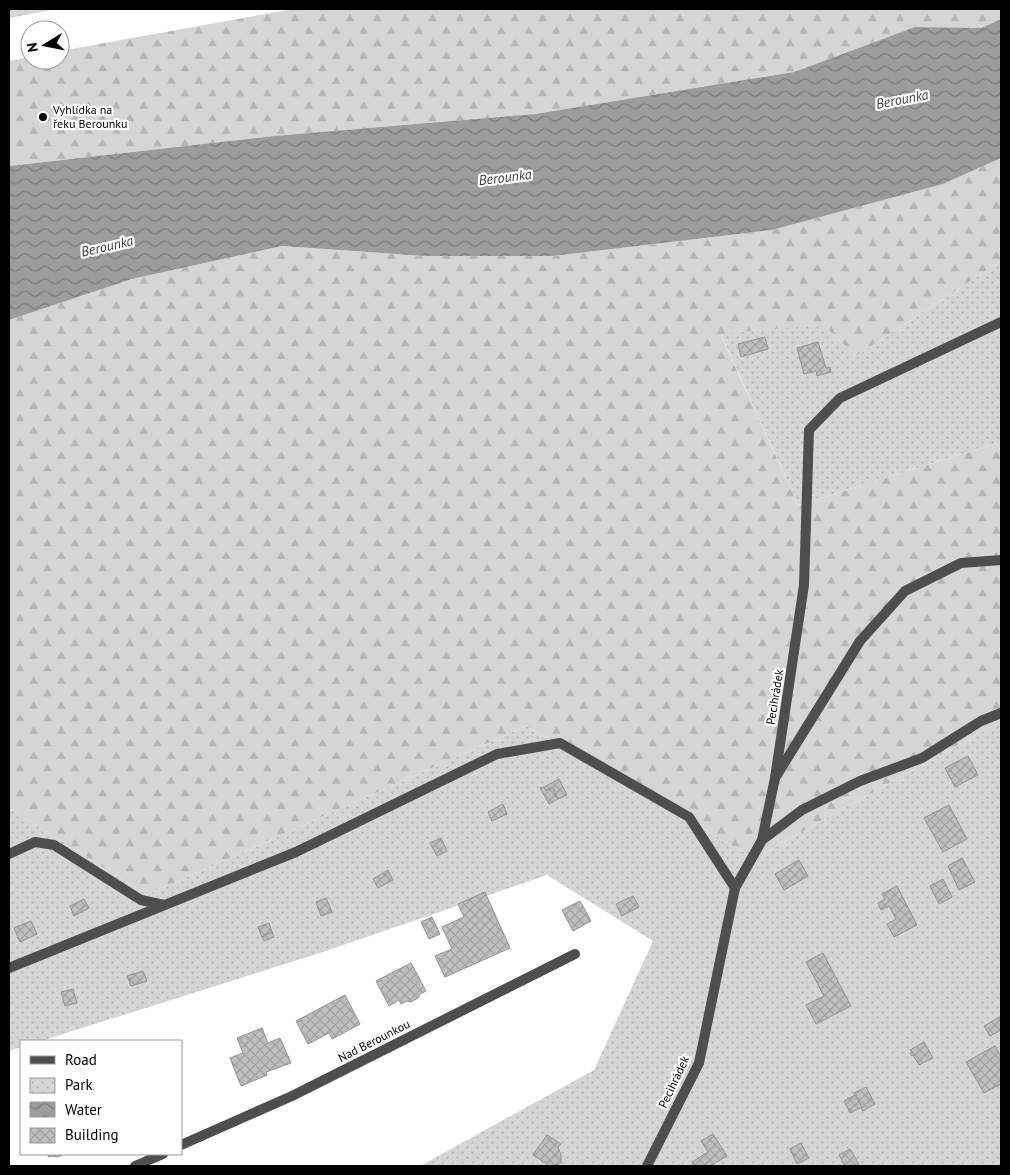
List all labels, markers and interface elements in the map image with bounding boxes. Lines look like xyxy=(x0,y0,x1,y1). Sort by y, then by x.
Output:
north arrow xyxy=(20,20,70,70)
text: N xyxy=(23,41,42,53)
water label: Berounka xyxy=(874,85,930,113)
place label: Vyhlídka na řeku Berounku xyxy=(52,102,127,131)
marker: Vyhlídka na řeku Berounku xyxy=(37,111,49,123)
water label: Berounka xyxy=(478,165,533,189)
water label: Berounka xyxy=(79,231,135,261)
street label: Pecihrádek xyxy=(763,668,786,726)
street label: Nad Berounkou xyxy=(335,1016,412,1065)
legend xyxy=(20,1040,182,1155)
text: Road xyxy=(65,1050,97,1069)
street label: Pecihrádek xyxy=(655,1053,692,1110)
text: Park xyxy=(65,1075,93,1094)
text: Water xyxy=(65,1100,102,1119)
text: Building xyxy=(65,1125,119,1144)

